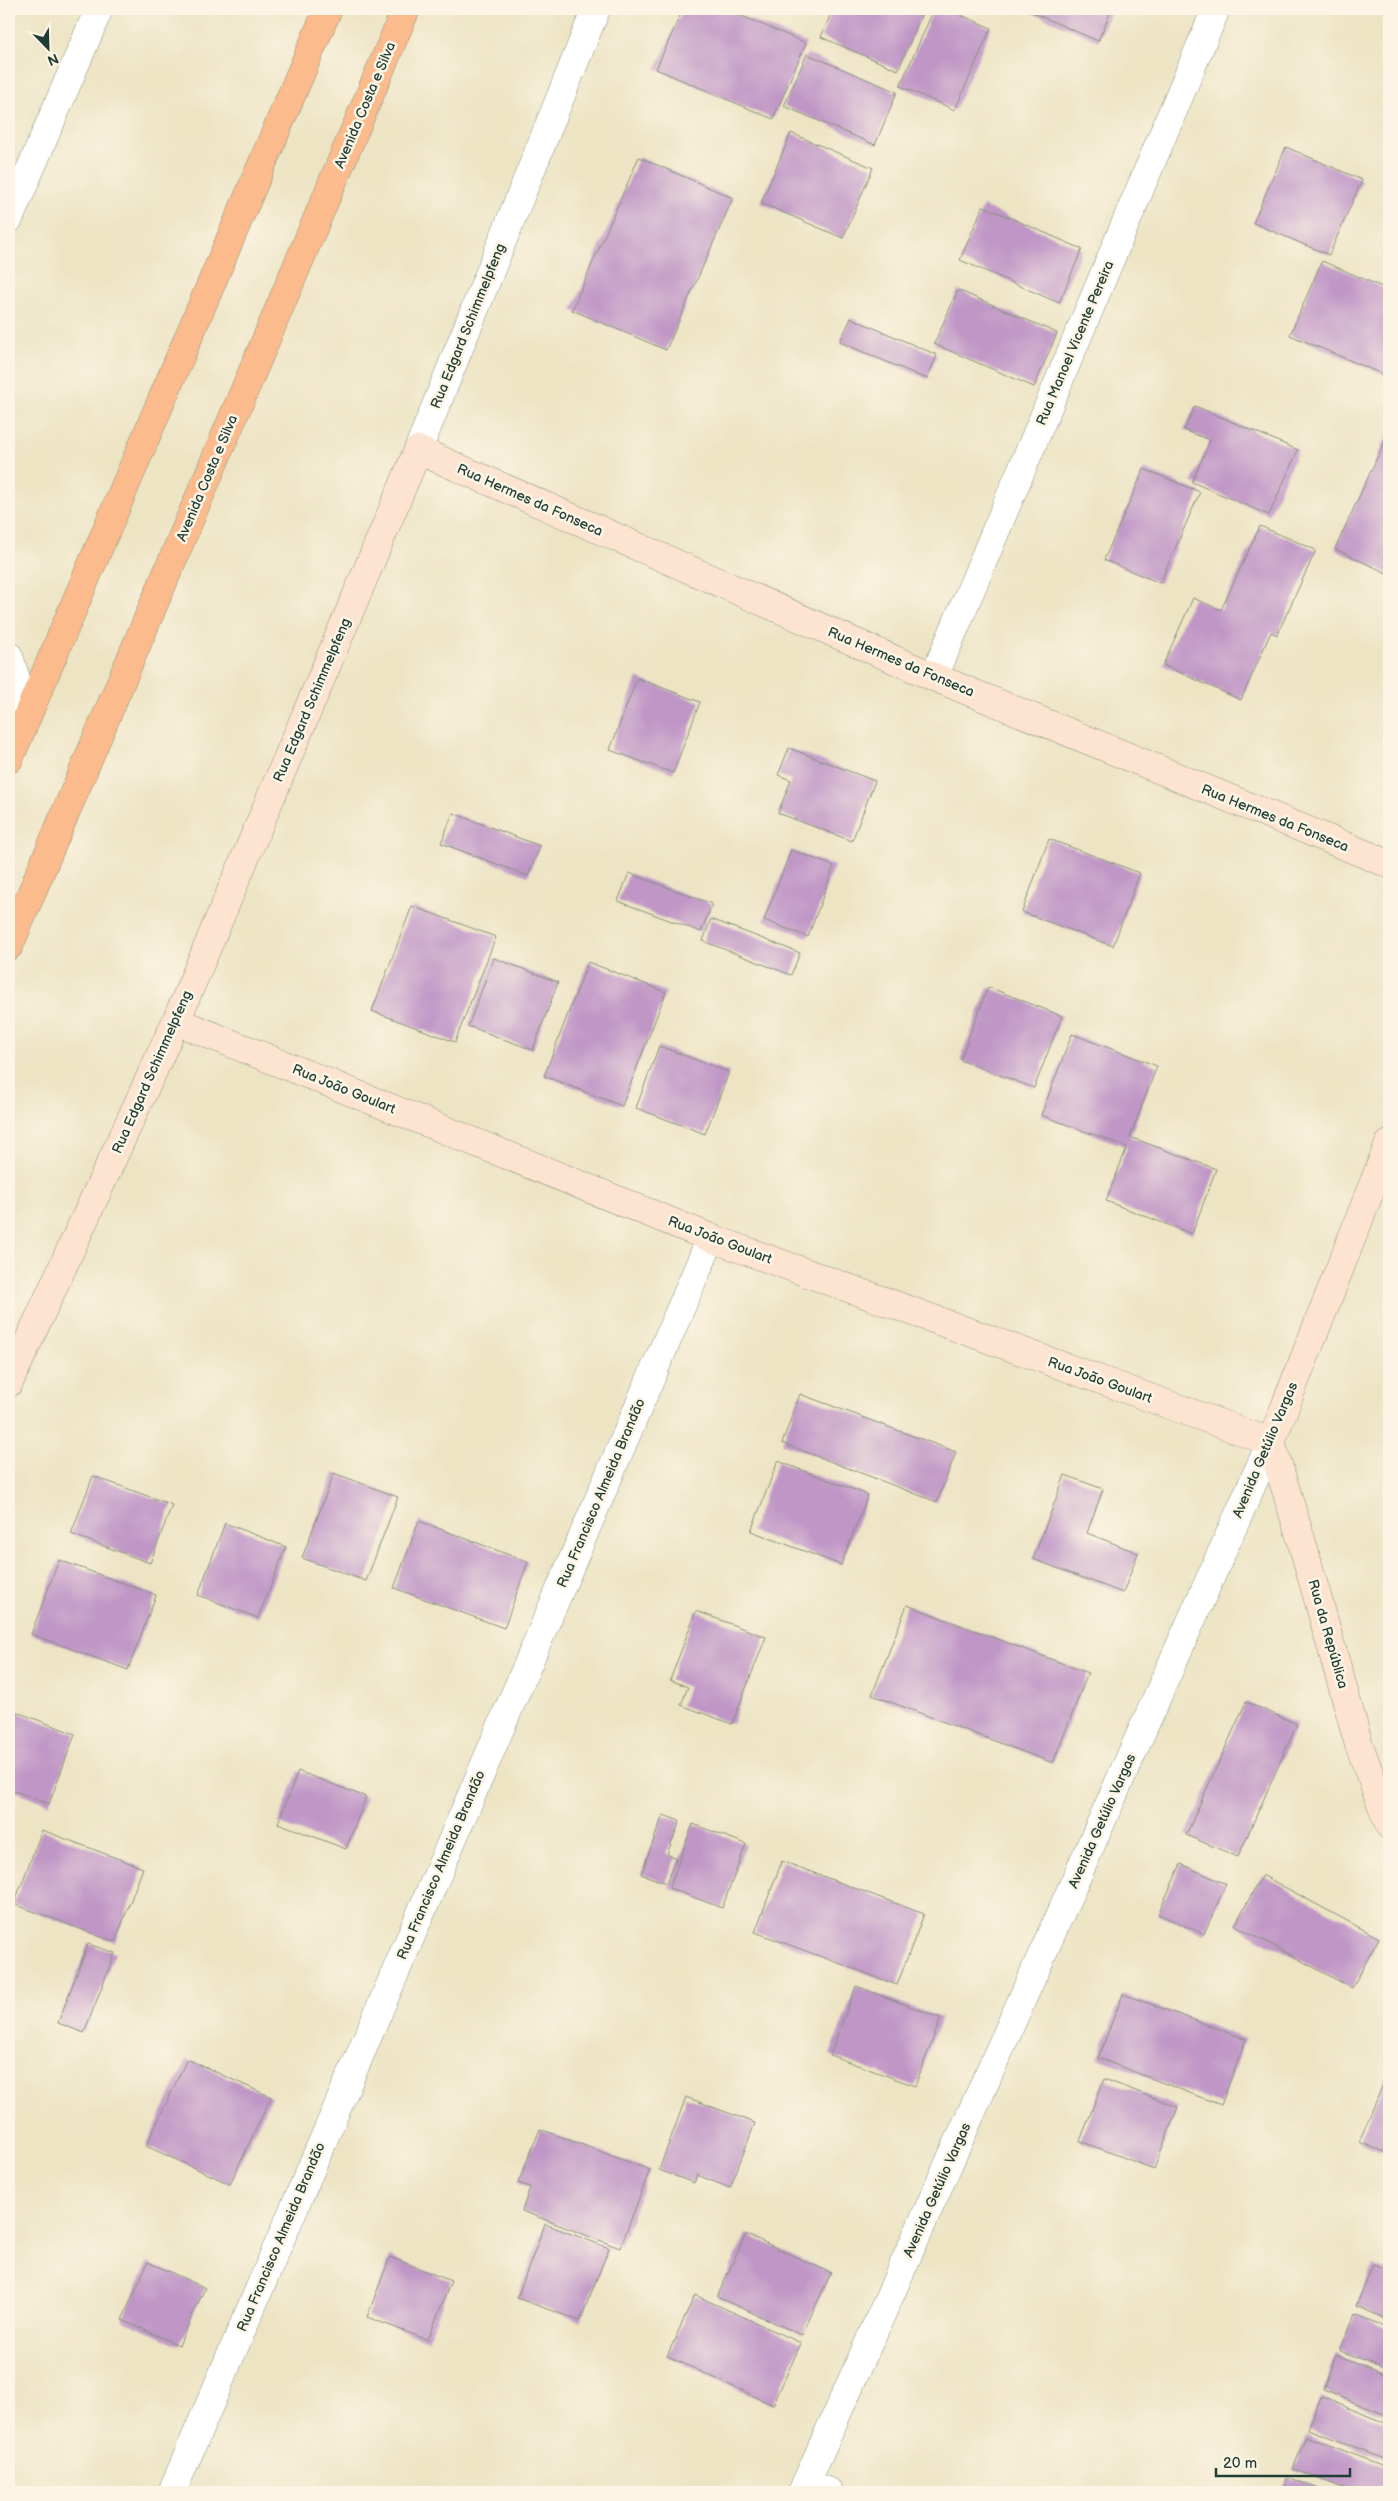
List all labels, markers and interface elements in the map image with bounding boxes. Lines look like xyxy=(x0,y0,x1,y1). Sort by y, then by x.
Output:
north arrow xyxy=(22,22,72,72)
street label: Avenida Costa e Silva xyxy=(331,39,399,171)
text: N xyxy=(45,50,61,69)
street label: Rua Edgard Schimmelpfeng xyxy=(427,241,509,411)
street label: Rua Manoel Vicente Pereira xyxy=(1033,258,1117,428)
street label: Avenida Costa e Silva xyxy=(173,412,241,544)
street label: Rua Hermes da Fonseca xyxy=(454,460,606,540)
street label: Rua Edgard Schimmelpfeng xyxy=(270,615,354,785)
street label: Rua Hermes da Fonseca xyxy=(825,623,977,701)
street label: Rua Hermes da Fonseca xyxy=(1199,781,1351,855)
street label: Rua Edgard Schimmelpfeng xyxy=(108,988,196,1156)
street label: Rua João Goulart xyxy=(290,1061,399,1118)
street label: Rua João Goulart xyxy=(666,1212,775,1268)
street label: Rua João Goulart xyxy=(1045,1353,1155,1407)
street label: Avenida Getúlio Vargas xyxy=(1229,1380,1301,1520)
street label: Rua Francisco Almeida Brandão xyxy=(553,1396,649,1590)
street label: Rua da República xyxy=(1304,1577,1352,1691)
street label: Avenida Getúlio Vargas xyxy=(1065,1751,1139,1891)
street label: Rua Francisco Almeida Brandão xyxy=(393,1768,489,1962)
street label: Avenida Getúlio Vargas xyxy=(900,2120,974,2260)
street label: Rua Francisco Almeida Brandão xyxy=(233,2140,329,2334)
scale bar xyxy=(1216,2446,1349,2478)
text: 20 m xyxy=(1223,2454,1257,2473)

